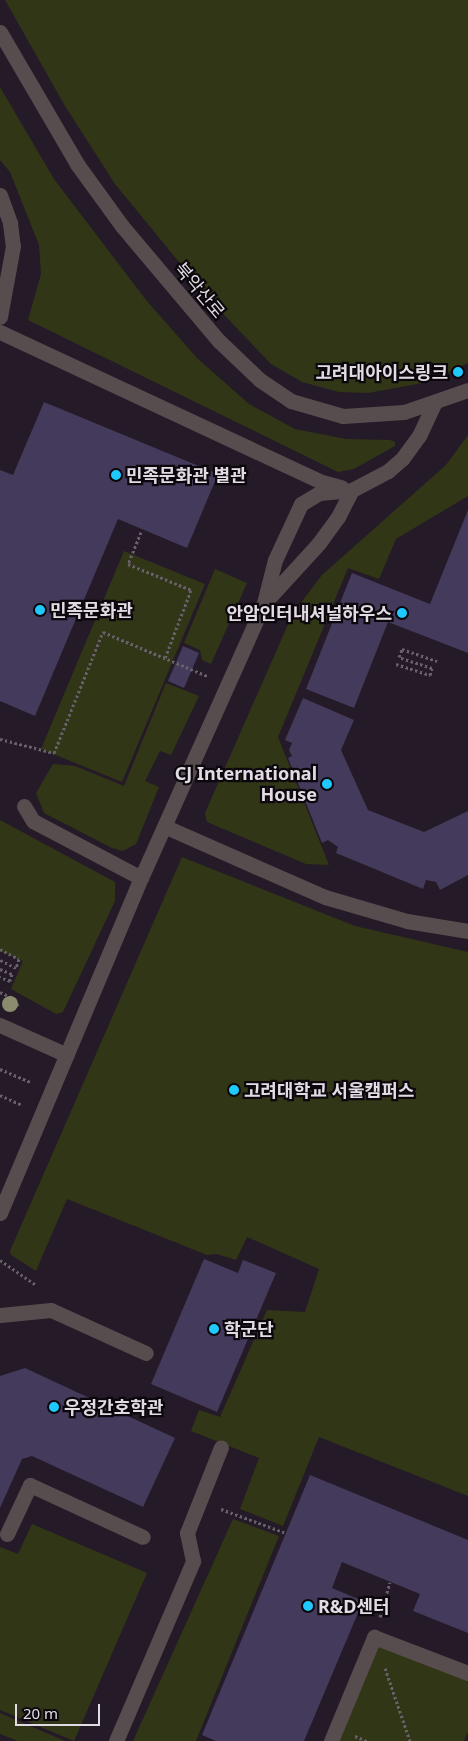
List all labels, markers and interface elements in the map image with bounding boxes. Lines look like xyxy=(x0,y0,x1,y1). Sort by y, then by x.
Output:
street label: 북악산로 xyxy=(170,258,230,322)
place label: 고려대아이스링크 xyxy=(316,361,448,383)
marker: 고려대아이스링크 xyxy=(452,366,464,378)
place label: 민족문화관 별관 xyxy=(126,464,247,486)
marker: 민족문화관 별관 xyxy=(110,469,122,481)
place label: 민족문화관 xyxy=(50,599,133,621)
place label: 안암인터내셔널하우스 xyxy=(226,602,392,624)
marker: 민족문화관 xyxy=(34,604,46,616)
marker: 안암인터내셔널하우스 xyxy=(396,607,408,619)
place label: CJ International House xyxy=(175,763,317,806)
marker: CJ International House xyxy=(321,778,333,790)
place label: 고려대학교 서울캠퍼스 xyxy=(244,1079,414,1101)
marker: 고려대학교 서울캠퍼스 xyxy=(228,1084,240,1096)
place label: 학군단 xyxy=(224,1318,274,1340)
marker: 학군단 xyxy=(208,1323,220,1335)
place label: 우정간호학관 xyxy=(64,1396,163,1418)
marker: 우정간호학관 xyxy=(48,1401,60,1413)
place label: R&D센터 xyxy=(318,1595,390,1617)
marker: R&D센터 xyxy=(302,1600,314,1612)
scale bar xyxy=(18,1694,102,1726)
text: 20 m xyxy=(23,1703,58,1723)

